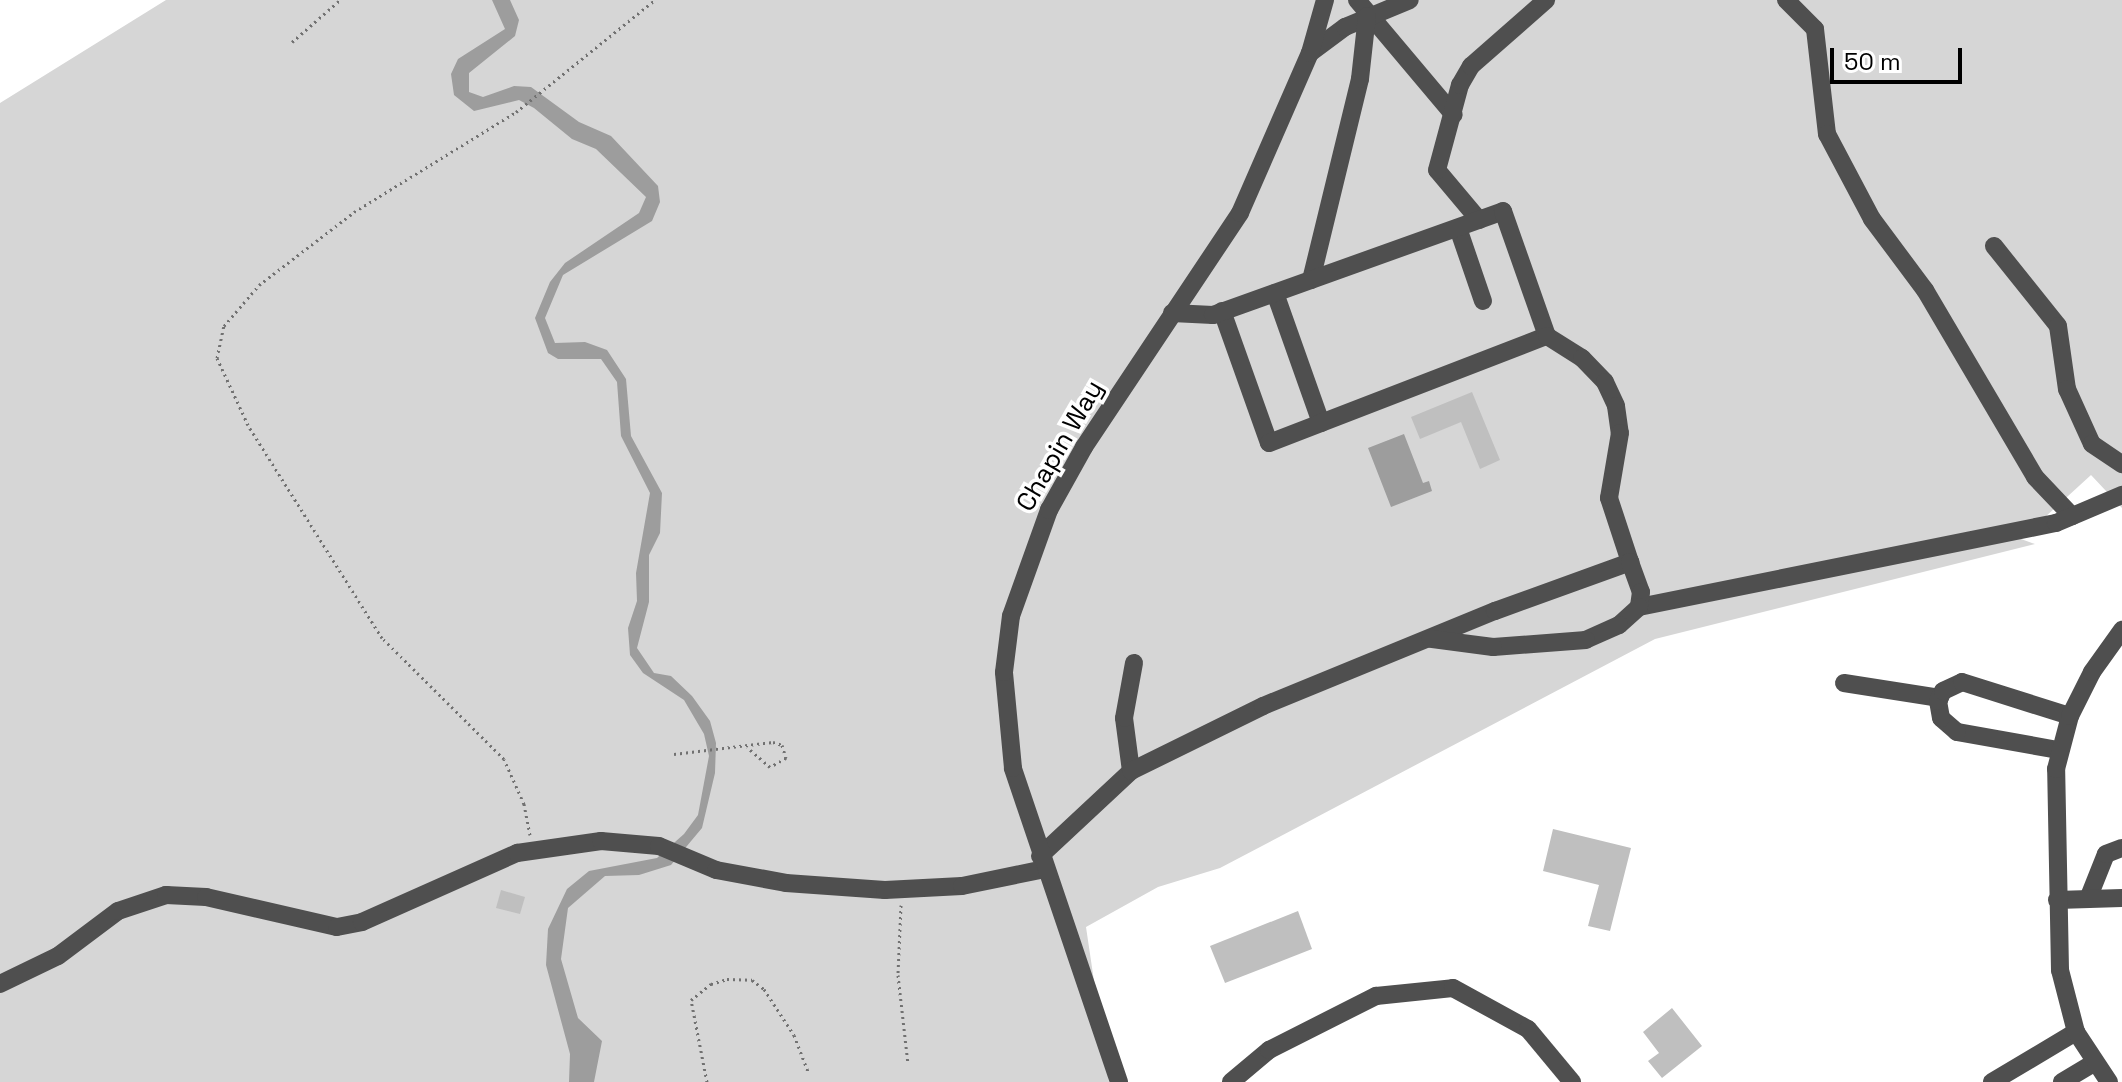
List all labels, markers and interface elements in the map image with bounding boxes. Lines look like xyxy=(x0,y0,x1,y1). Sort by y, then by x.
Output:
scale bar xyxy=(1834,32,1966,82)
text: 50 m xyxy=(1844,46,1901,77)
street label: Chapin Way xyxy=(1010,375,1110,517)

